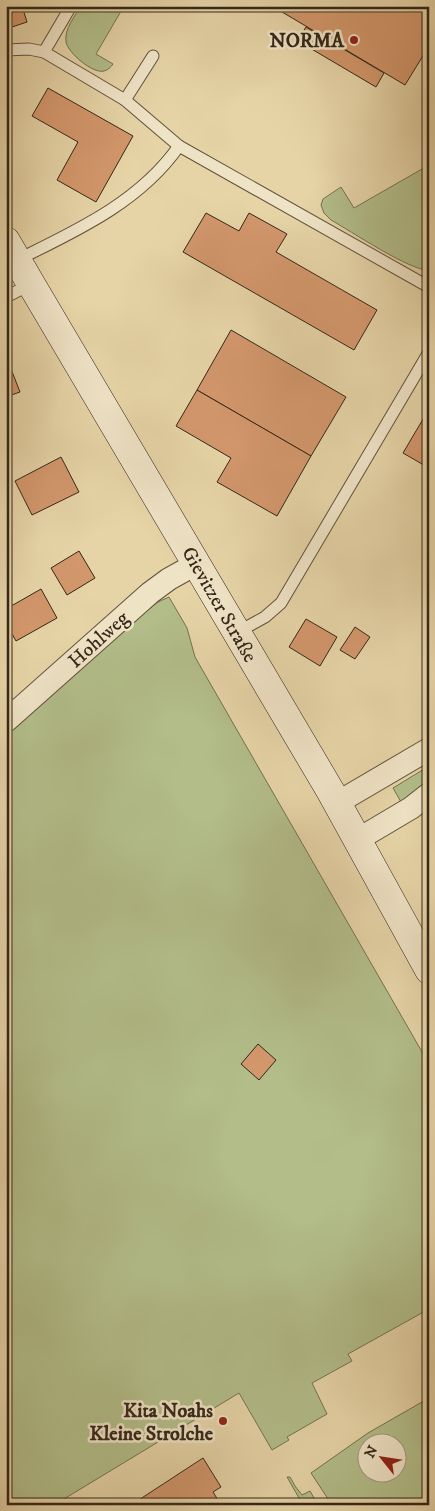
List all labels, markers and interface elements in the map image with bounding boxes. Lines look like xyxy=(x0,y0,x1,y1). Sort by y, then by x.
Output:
place label: NORMA xyxy=(270,29,345,54)
marker: NORMA xyxy=(348,34,360,46)
street label: Gievitzer Straße xyxy=(175,542,262,667)
street label: Hohlweg xyxy=(63,606,135,674)
place label: Kita Noahs Kleine Strolche xyxy=(89,1399,214,1447)
marker: Kita Noahs Kleine Strolche xyxy=(217,1415,229,1427)
north arrow xyxy=(358,1434,408,1484)
text: N xyxy=(361,1442,383,1461)

